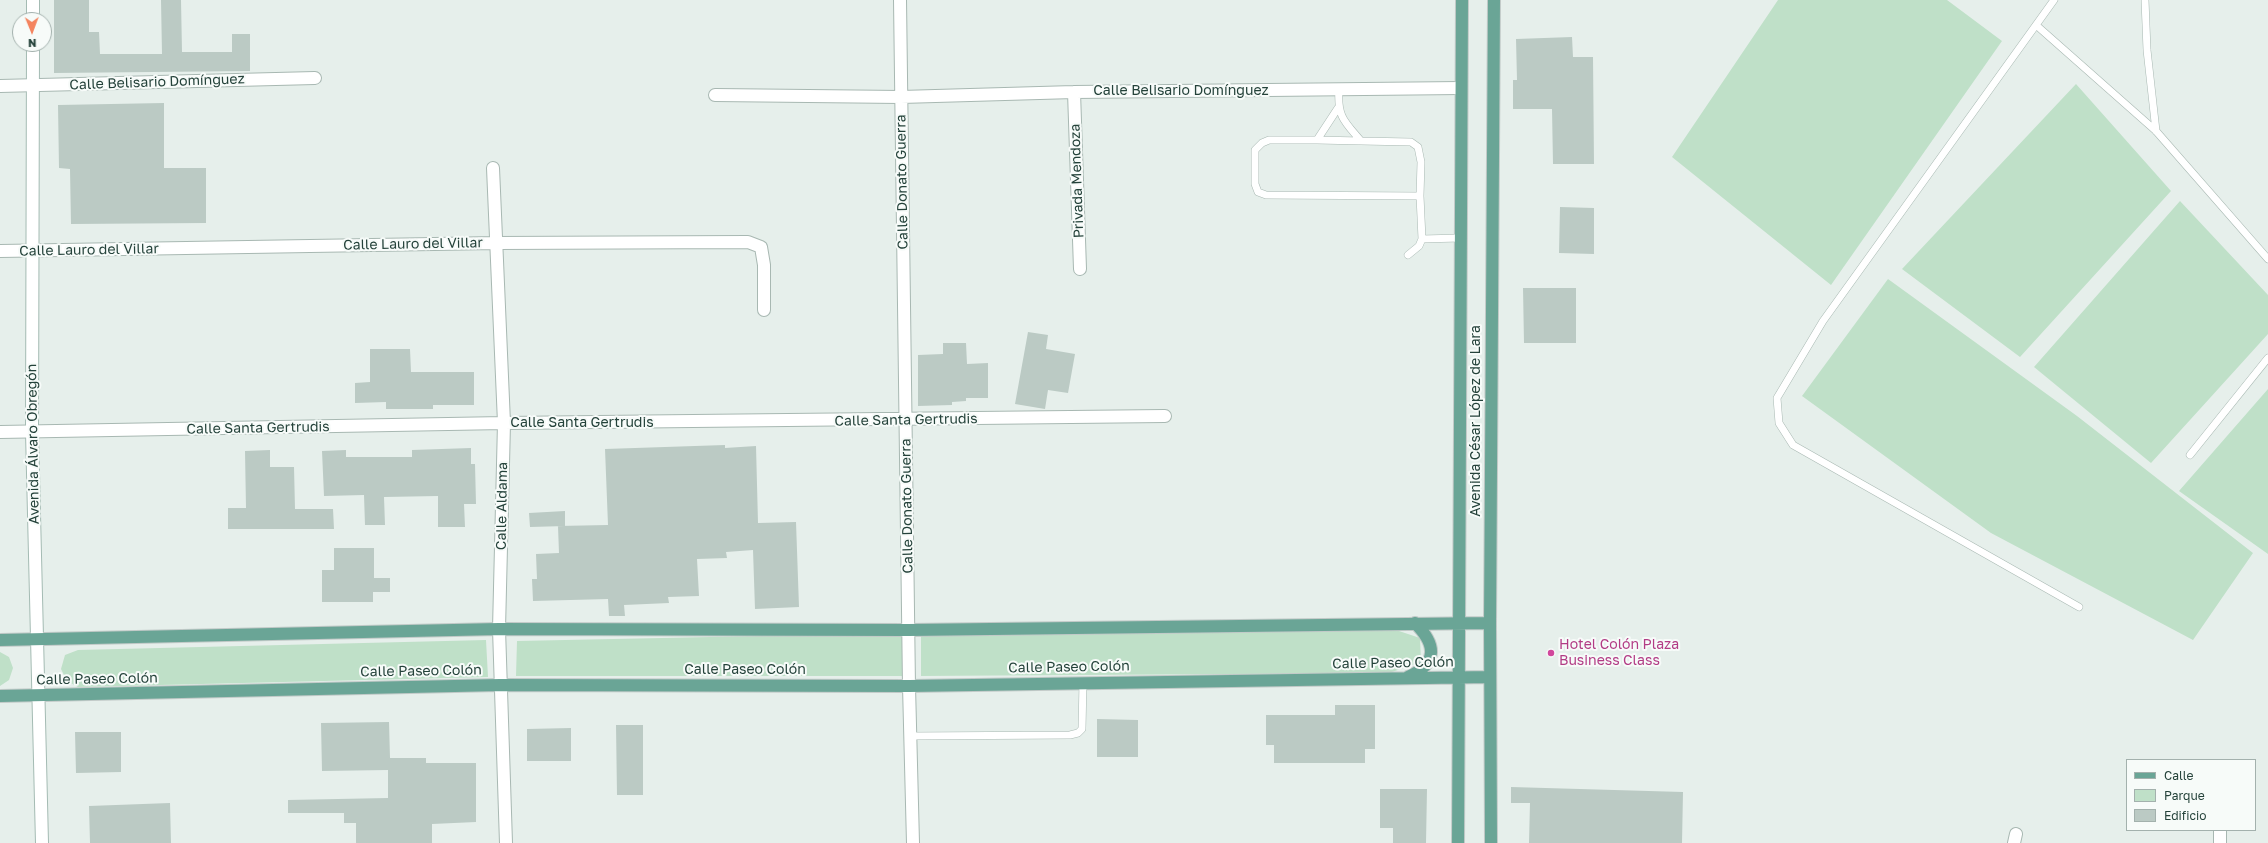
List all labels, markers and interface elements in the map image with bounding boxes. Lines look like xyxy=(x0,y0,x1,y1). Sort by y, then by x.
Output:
north arrow xyxy=(12,12,52,52)
text: N xyxy=(28,37,37,50)
street label: Calle Belisario Domínguez xyxy=(69,71,245,93)
street label: Calle Belisario Domínguez xyxy=(1093,83,1269,99)
street label: Calle Donato Guerra xyxy=(892,114,912,250)
street label: Privada Mendoza xyxy=(1067,123,1087,239)
street label: Calle Lauro del Villar xyxy=(343,234,483,254)
street label: Calle Lauro del Villar xyxy=(19,240,159,260)
street label: Avenida César López de Lara xyxy=(1468,325,1484,517)
street label: Avenida Álvaro Obregón xyxy=(23,364,43,524)
street label: Calle Santa Gertrudis xyxy=(834,410,978,430)
street label: Calle Santa Gertrudis xyxy=(510,415,654,431)
street label: Calle Santa Gertrudis xyxy=(186,418,330,438)
street label: Calle Donato Guerra xyxy=(897,438,917,574)
street label: Calle Aldama xyxy=(493,462,511,550)
place label: Hotel Colón Plaza Business Class xyxy=(1559,637,1679,670)
marker: Hotel Colón Plaza Business Class xyxy=(1546,648,1556,658)
street label: Calle Paseo Colón xyxy=(1332,654,1454,672)
street label: Calle Paseo Colón xyxy=(1008,658,1130,676)
street label: Calle Paseo Colón xyxy=(360,662,482,680)
street label: Calle Paseo Colón xyxy=(684,662,806,678)
street label: Calle Paseo Colón xyxy=(36,670,158,688)
legend xyxy=(2126,759,2256,831)
text: Calle xyxy=(2164,768,2193,783)
text: Parque xyxy=(2164,788,2205,803)
text: Edificio xyxy=(2164,808,2206,823)

